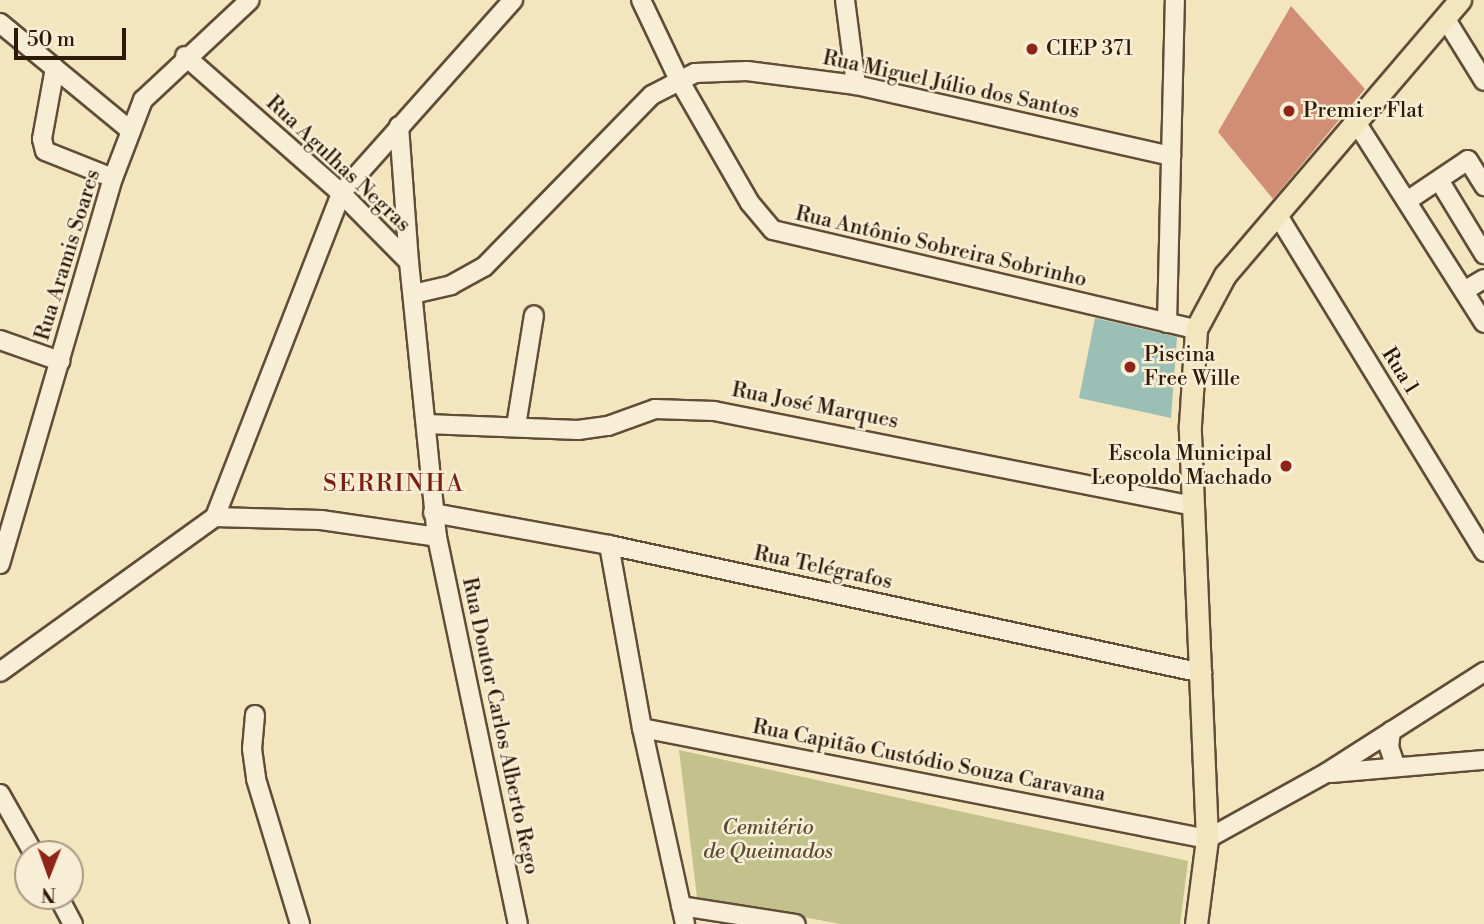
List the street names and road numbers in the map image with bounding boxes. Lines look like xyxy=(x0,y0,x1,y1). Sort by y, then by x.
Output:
street label: Rua Miguel Júlio dos Santos xyxy=(820,45,1082,125)
street label: Rua Agulhas Negras xyxy=(261,91,415,237)
street label: Rua Aramis Soares xyxy=(30,166,106,344)
street label: Rua Antônio Sobreira Sobrinho xyxy=(793,201,1089,293)
street label: Rua 1 xyxy=(1376,343,1424,399)
street label: Rua José Marques xyxy=(730,377,900,435)
street label: Rua Telégrafos xyxy=(751,541,895,595)
street label: Rua Doutor Carlos Alberto Rego xyxy=(456,575,544,877)
street label: Rua Capitão Custódio Souza Caravana xyxy=(750,714,1108,808)

